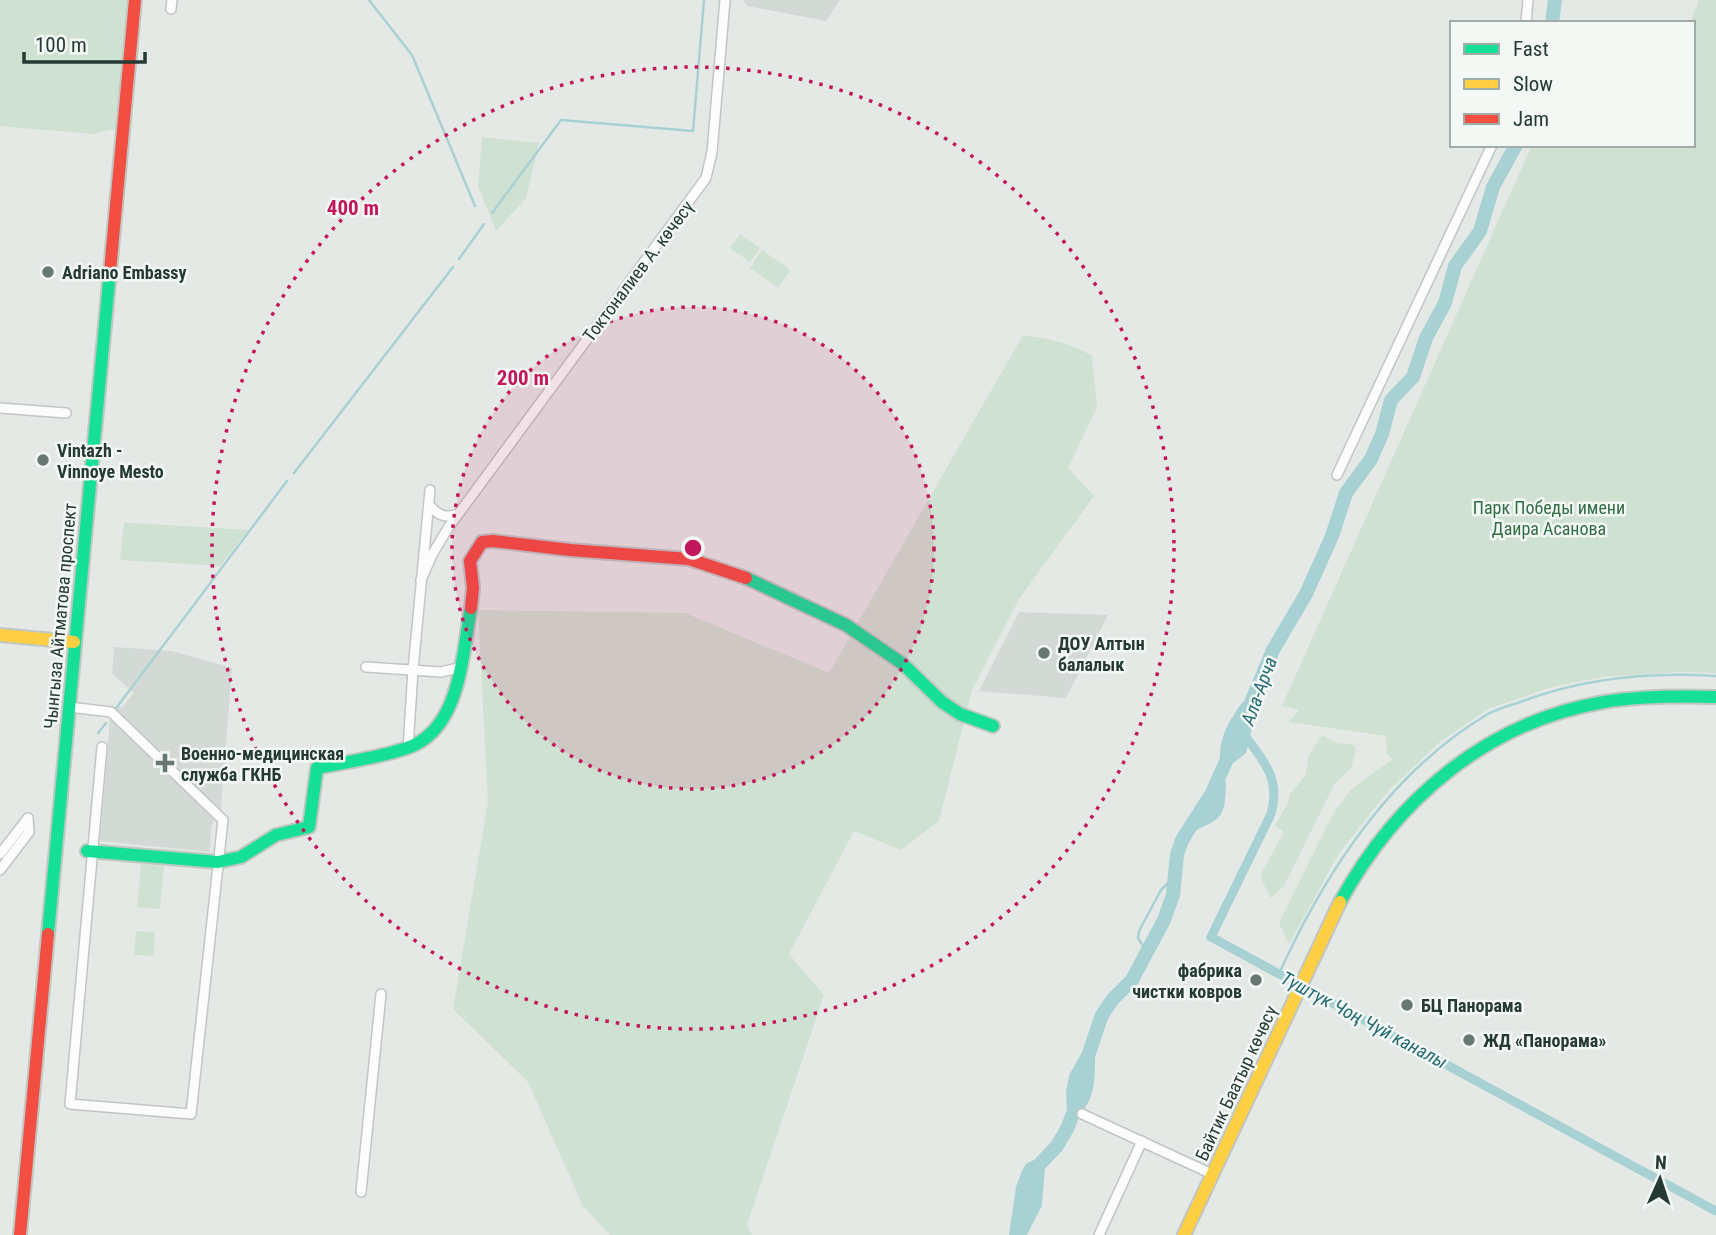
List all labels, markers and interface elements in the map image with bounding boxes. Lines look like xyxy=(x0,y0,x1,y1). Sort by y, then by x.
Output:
scale bar xyxy=(24,21,145,65)
legend xyxy=(1450,21,1695,147)
text: 100 m xyxy=(35,33,87,57)
text: Fast xyxy=(1513,37,1549,61)
text: Slow xyxy=(1513,72,1553,96)
text: Jam xyxy=(1513,107,1549,131)
text: 400 m xyxy=(327,196,379,220)
street label: Токтоналиев А. көчөсү xyxy=(578,196,698,346)
place label: Adriano Embassy xyxy=(62,262,187,283)
marker: Adriano Embassy xyxy=(40,264,56,280)
text: 200 m xyxy=(497,366,549,390)
place label: Vintazh - Vinnoye Mesto xyxy=(57,440,164,482)
marker: Vintazh - Vinnoye Mesto xyxy=(35,452,51,468)
park label: Парк Победы имени Даира Асанова xyxy=(1473,497,1625,539)
street label: Чынгыза Айтматова проспект xyxy=(40,502,80,730)
centre of rings xyxy=(681,536,705,560)
place label: ДОУ Алтын балалык xyxy=(1058,633,1145,675)
marker: ДОУ Алтын балалык xyxy=(1036,645,1052,661)
water label: Ала-Арча xyxy=(1236,654,1282,729)
place label: Военно-медицинская служба ГКНБ xyxy=(181,743,344,785)
marker: Военно-медицинская служба ГКНБ xyxy=(155,753,175,773)
place label: фабрика чистки ковров xyxy=(1132,960,1242,1002)
water label: Түштүк Чоң Чүй каналы xyxy=(1277,966,1451,1074)
marker: фабрика чистки ковров xyxy=(1248,972,1264,988)
place label: БЦ Панорама xyxy=(1421,995,1522,1016)
marker: БЦ Панорама xyxy=(1399,997,1415,1013)
street label: Байтик Баатыр көчөсү xyxy=(1191,1002,1281,1164)
place label: ЖД «Панорама» xyxy=(1483,1030,1606,1051)
marker: ЖД «Панорама» xyxy=(1461,1032,1477,1048)
north arrow xyxy=(1625,1144,1695,1214)
text: N xyxy=(1654,1151,1667,1174)

